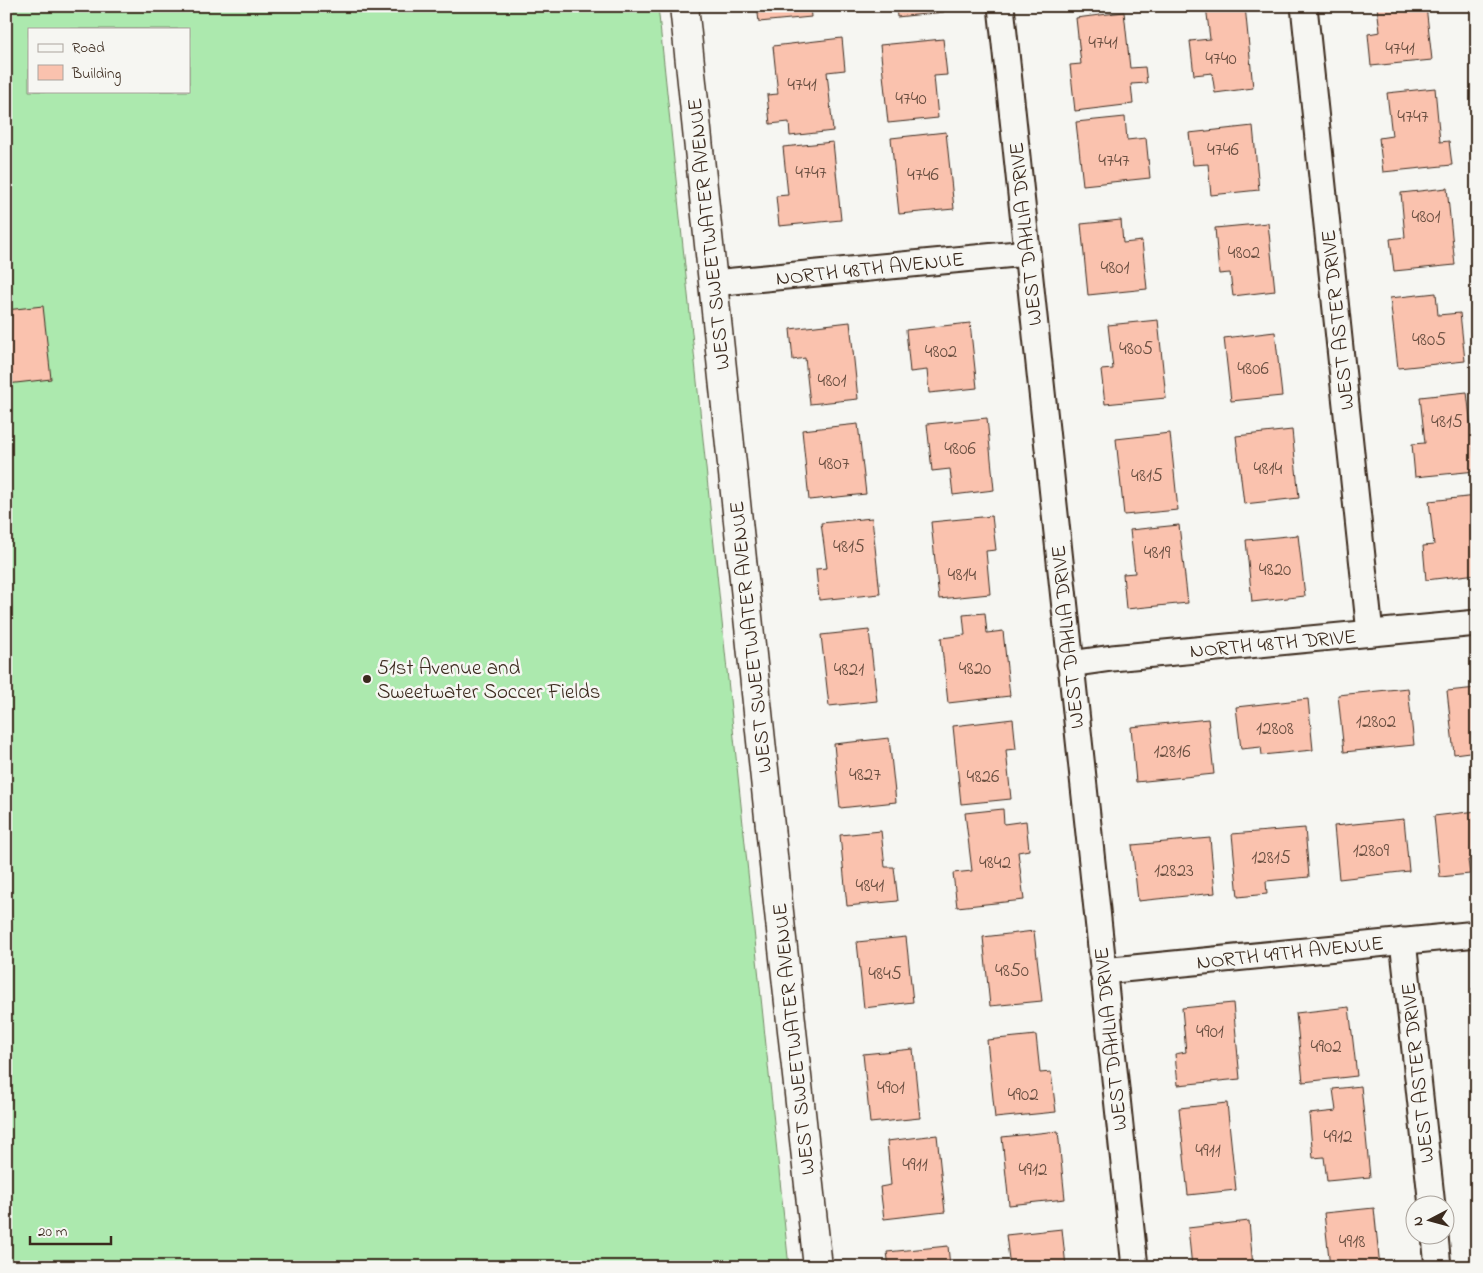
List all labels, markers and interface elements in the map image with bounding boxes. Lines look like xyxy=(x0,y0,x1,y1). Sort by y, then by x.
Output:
legend xyxy=(28,28,190,92)
house number: 4741 xyxy=(1088,30,1118,57)
house number: 4741 xyxy=(1385,36,1415,63)
text: Road xyxy=(72,37,105,59)
house number: 4740 xyxy=(1205,46,1237,73)
text: Building xyxy=(71,63,121,86)
house number: 4741 xyxy=(787,72,817,99)
house number: 4740 xyxy=(895,86,927,113)
street label: WEST SWEETWATER AVENUE xyxy=(681,96,739,371)
house number: 4747 xyxy=(1397,104,1429,131)
house number: 4746 xyxy=(1207,137,1239,164)
street label: WEST DAHLIA DRIVE xyxy=(1002,140,1052,327)
house number: 4747 xyxy=(1098,148,1130,175)
house number: 4747 xyxy=(795,160,827,187)
house number: 4746 xyxy=(907,162,939,189)
house number: 4801 xyxy=(1411,204,1441,231)
street label: WEST ASTER DRIVE xyxy=(1315,228,1363,411)
house number: 4802 xyxy=(1228,240,1260,267)
street label: NORTH 48TH AVENUE xyxy=(774,245,966,295)
house number: 4801 xyxy=(1100,255,1130,282)
house number: 4805 xyxy=(1412,327,1446,354)
house number: 4805 xyxy=(1119,336,1153,363)
house number: 4802 xyxy=(925,339,957,366)
house number: 4806 xyxy=(1237,356,1269,383)
house number: 4801 xyxy=(817,368,847,395)
house number: 4815 xyxy=(1431,409,1463,436)
house number: 4806 xyxy=(944,436,976,463)
house number: 4807 xyxy=(819,451,850,478)
house number: 4814 xyxy=(1254,456,1283,483)
house number: 4815 xyxy=(1131,463,1163,490)
street label: WEST SWEETWATER AVENUE xyxy=(723,499,781,774)
house number: 4815 xyxy=(833,534,865,561)
house number: 4819 xyxy=(1144,540,1171,567)
street label: WEST DAHLIA DRIVE xyxy=(1044,543,1094,730)
house number: 4820 xyxy=(1259,557,1291,584)
house number: 4814 xyxy=(948,562,977,589)
street label: NORTH 48TH DRIVE xyxy=(1189,623,1358,667)
place label: 51st Avenue and Sweetwater Soccer Fields xyxy=(377,654,601,708)
house number: 4820 xyxy=(959,656,991,683)
house number: 4821 xyxy=(834,657,864,684)
marker: 51st Avenue and Sweetwater Soccer Fields xyxy=(361,673,373,685)
house number: 12802 xyxy=(1356,709,1396,736)
house number: 12808 xyxy=(1256,716,1294,743)
house number: 12816 xyxy=(1153,739,1191,766)
house number: 4827 xyxy=(849,762,881,789)
house number: 4826 xyxy=(967,764,999,791)
house number: 12809 xyxy=(1353,838,1390,865)
house number: 12815 xyxy=(1251,845,1291,872)
house number: 4842 xyxy=(979,850,1011,877)
house number: 12823 xyxy=(1154,858,1194,885)
house number: 4841 xyxy=(856,873,884,900)
street label: WEST SWEETWATER AVENUE xyxy=(766,901,824,1176)
street label: NORTH 49TH AVENUE xyxy=(1195,929,1385,979)
street label: WEST DAHLIA DRIVE xyxy=(1087,945,1137,1132)
house number: 4850 xyxy=(995,958,1029,985)
house number: 4845 xyxy=(868,961,902,988)
street label: WEST ASTER DRIVE xyxy=(1395,981,1443,1164)
house number: 4901 xyxy=(1196,1019,1224,1046)
house number: 4902 xyxy=(1310,1034,1342,1061)
house number: 4901 xyxy=(877,1075,905,1102)
house number: 4902 xyxy=(1007,1082,1039,1109)
house number: 4912 xyxy=(1323,1124,1353,1151)
house number: 4911 xyxy=(1195,1138,1221,1165)
house number: 4911 xyxy=(902,1152,928,1179)
house number: 4912 xyxy=(1018,1157,1048,1184)
north arrow xyxy=(1406,1196,1456,1246)
scale bar xyxy=(30,1213,111,1245)
text: N xyxy=(1408,1215,1429,1227)
text: 20 m xyxy=(38,1221,68,1243)
house number: 4918 xyxy=(1339,1229,1365,1256)

